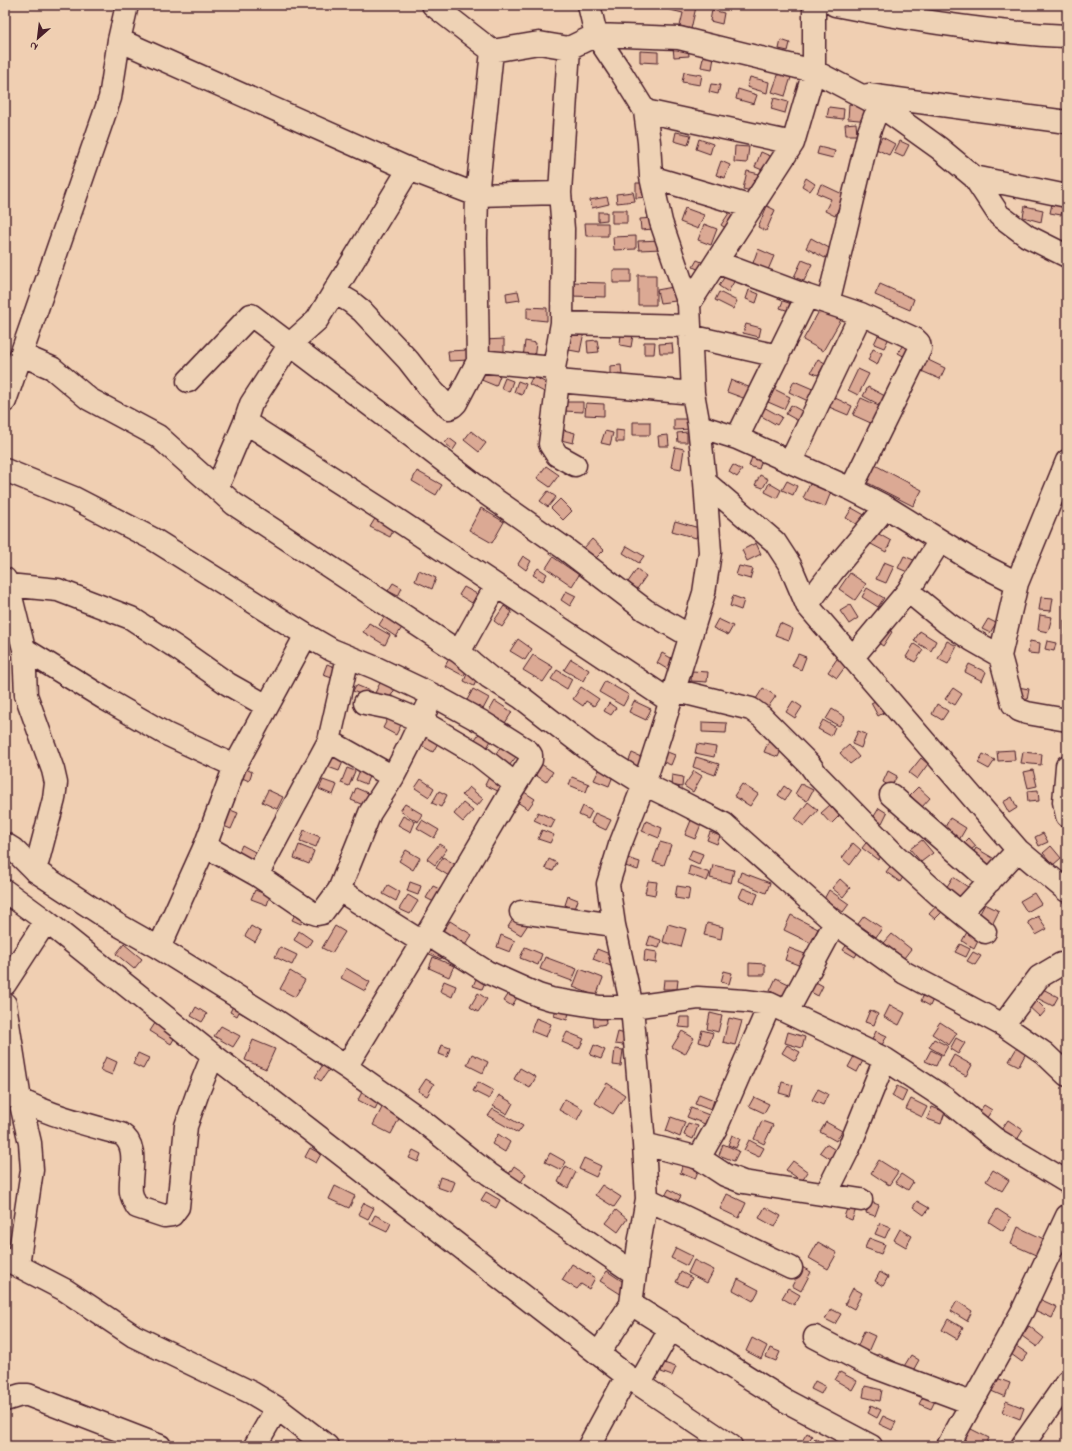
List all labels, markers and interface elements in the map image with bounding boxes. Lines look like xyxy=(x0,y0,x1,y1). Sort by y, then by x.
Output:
north arrow xyxy=(18,18,58,58)
text: N xyxy=(27,37,41,55)

